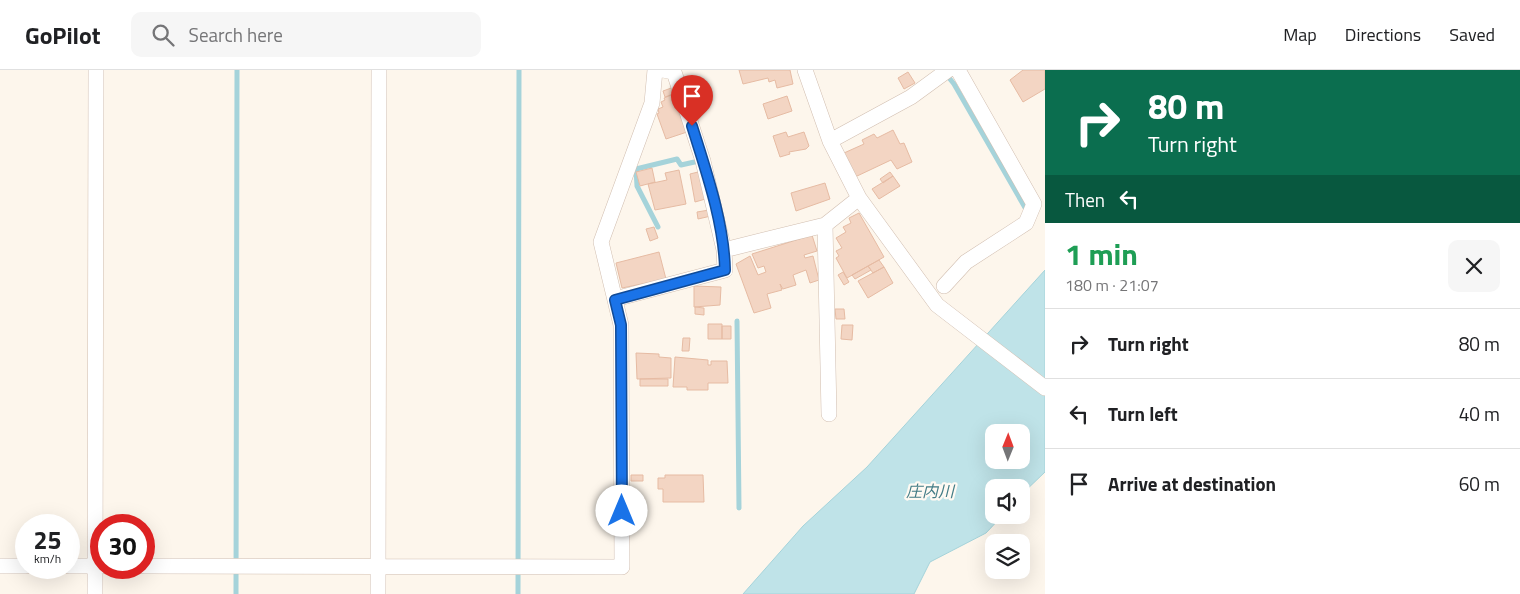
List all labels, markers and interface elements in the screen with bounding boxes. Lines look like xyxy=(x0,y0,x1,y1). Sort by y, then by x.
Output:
search box xyxy=(131,12,481,57)
text: GoPilot xyxy=(25,17,101,53)
text: Search here xyxy=(189,20,283,49)
icon: search xyxy=(149,21,177,49)
text: Map xyxy=(1283,21,1317,48)
text: Directions xyxy=(1345,21,1421,48)
text: Saved xyxy=(1449,21,1495,48)
pin xyxy=(671,75,713,126)
text: 80 m xyxy=(1148,79,1224,133)
icon: arrive xyxy=(678,82,706,110)
icon: right xyxy=(1065,90,1130,155)
text: Turn right xyxy=(1148,127,1237,161)
text: Then xyxy=(1065,185,1105,214)
icon: left xyxy=(1115,185,1143,213)
text: 1 min xyxy=(1065,231,1138,277)
button: close xyxy=(1448,240,1500,292)
text: 180 m · 21:07 xyxy=(1065,273,1159,297)
text: Turn right xyxy=(1108,329,1189,358)
text: 80 m xyxy=(1459,329,1500,358)
icon: right xyxy=(1065,330,1093,358)
text: Turn left xyxy=(1108,399,1178,428)
text: 40 m xyxy=(1459,399,1500,428)
icon: left xyxy=(1065,400,1093,428)
north arrow xyxy=(985,424,1030,469)
map controls xyxy=(985,424,1030,579)
text: Arrive at destination xyxy=(1108,469,1276,498)
text: 60 m xyxy=(1459,469,1500,498)
icon: arrive xyxy=(1065,470,1093,498)
water label: 庄内川 xyxy=(906,479,956,503)
button: sound xyxy=(985,479,1030,524)
position arrow xyxy=(595,484,647,536)
speed limit sign: 30 xyxy=(90,514,155,579)
text: 25 xyxy=(33,521,62,559)
button: layers xyxy=(985,534,1030,579)
text: km/h xyxy=(34,549,61,568)

